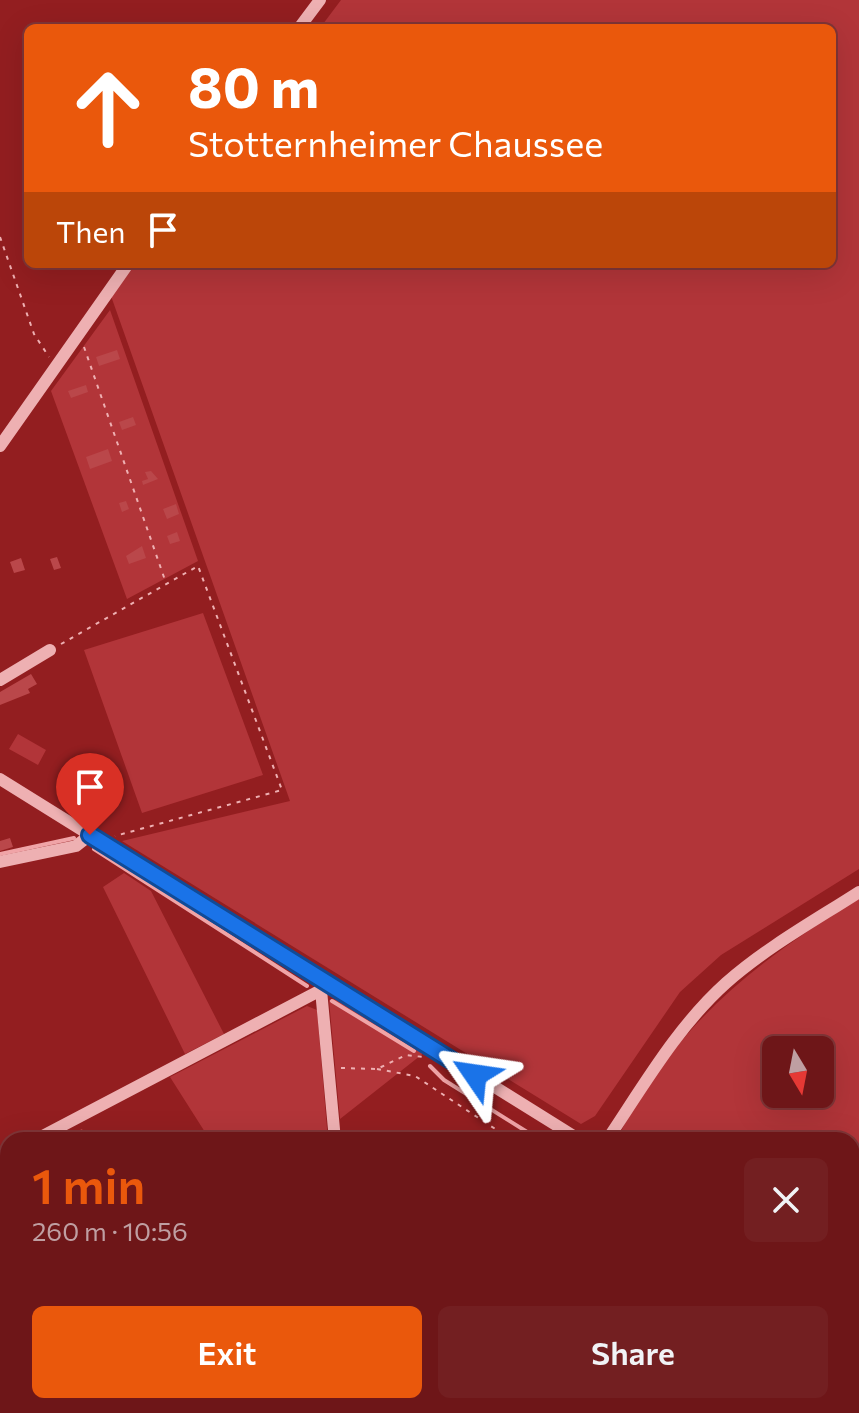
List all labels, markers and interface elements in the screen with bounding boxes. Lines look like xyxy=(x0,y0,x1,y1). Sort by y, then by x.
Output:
text: 80 m xyxy=(188,51,319,120)
icon: ahead xyxy=(56,56,160,160)
text: Stotternheimer Chaussee xyxy=(188,120,603,164)
icon: arrive xyxy=(141,208,185,252)
text: Then xyxy=(56,212,125,249)
pin xyxy=(56,753,124,835)
icon: arrive xyxy=(68,765,112,809)
position arrow xyxy=(433,1033,517,1117)
north arrow xyxy=(762,1036,834,1108)
map controls xyxy=(762,1036,834,1108)
text: 1 min xyxy=(32,1155,145,1214)
button: close xyxy=(744,1158,828,1242)
text: 260 m · 10:56 xyxy=(32,1215,188,1246)
button: Exit xyxy=(32,1306,422,1398)
button: Share xyxy=(438,1306,828,1398)

